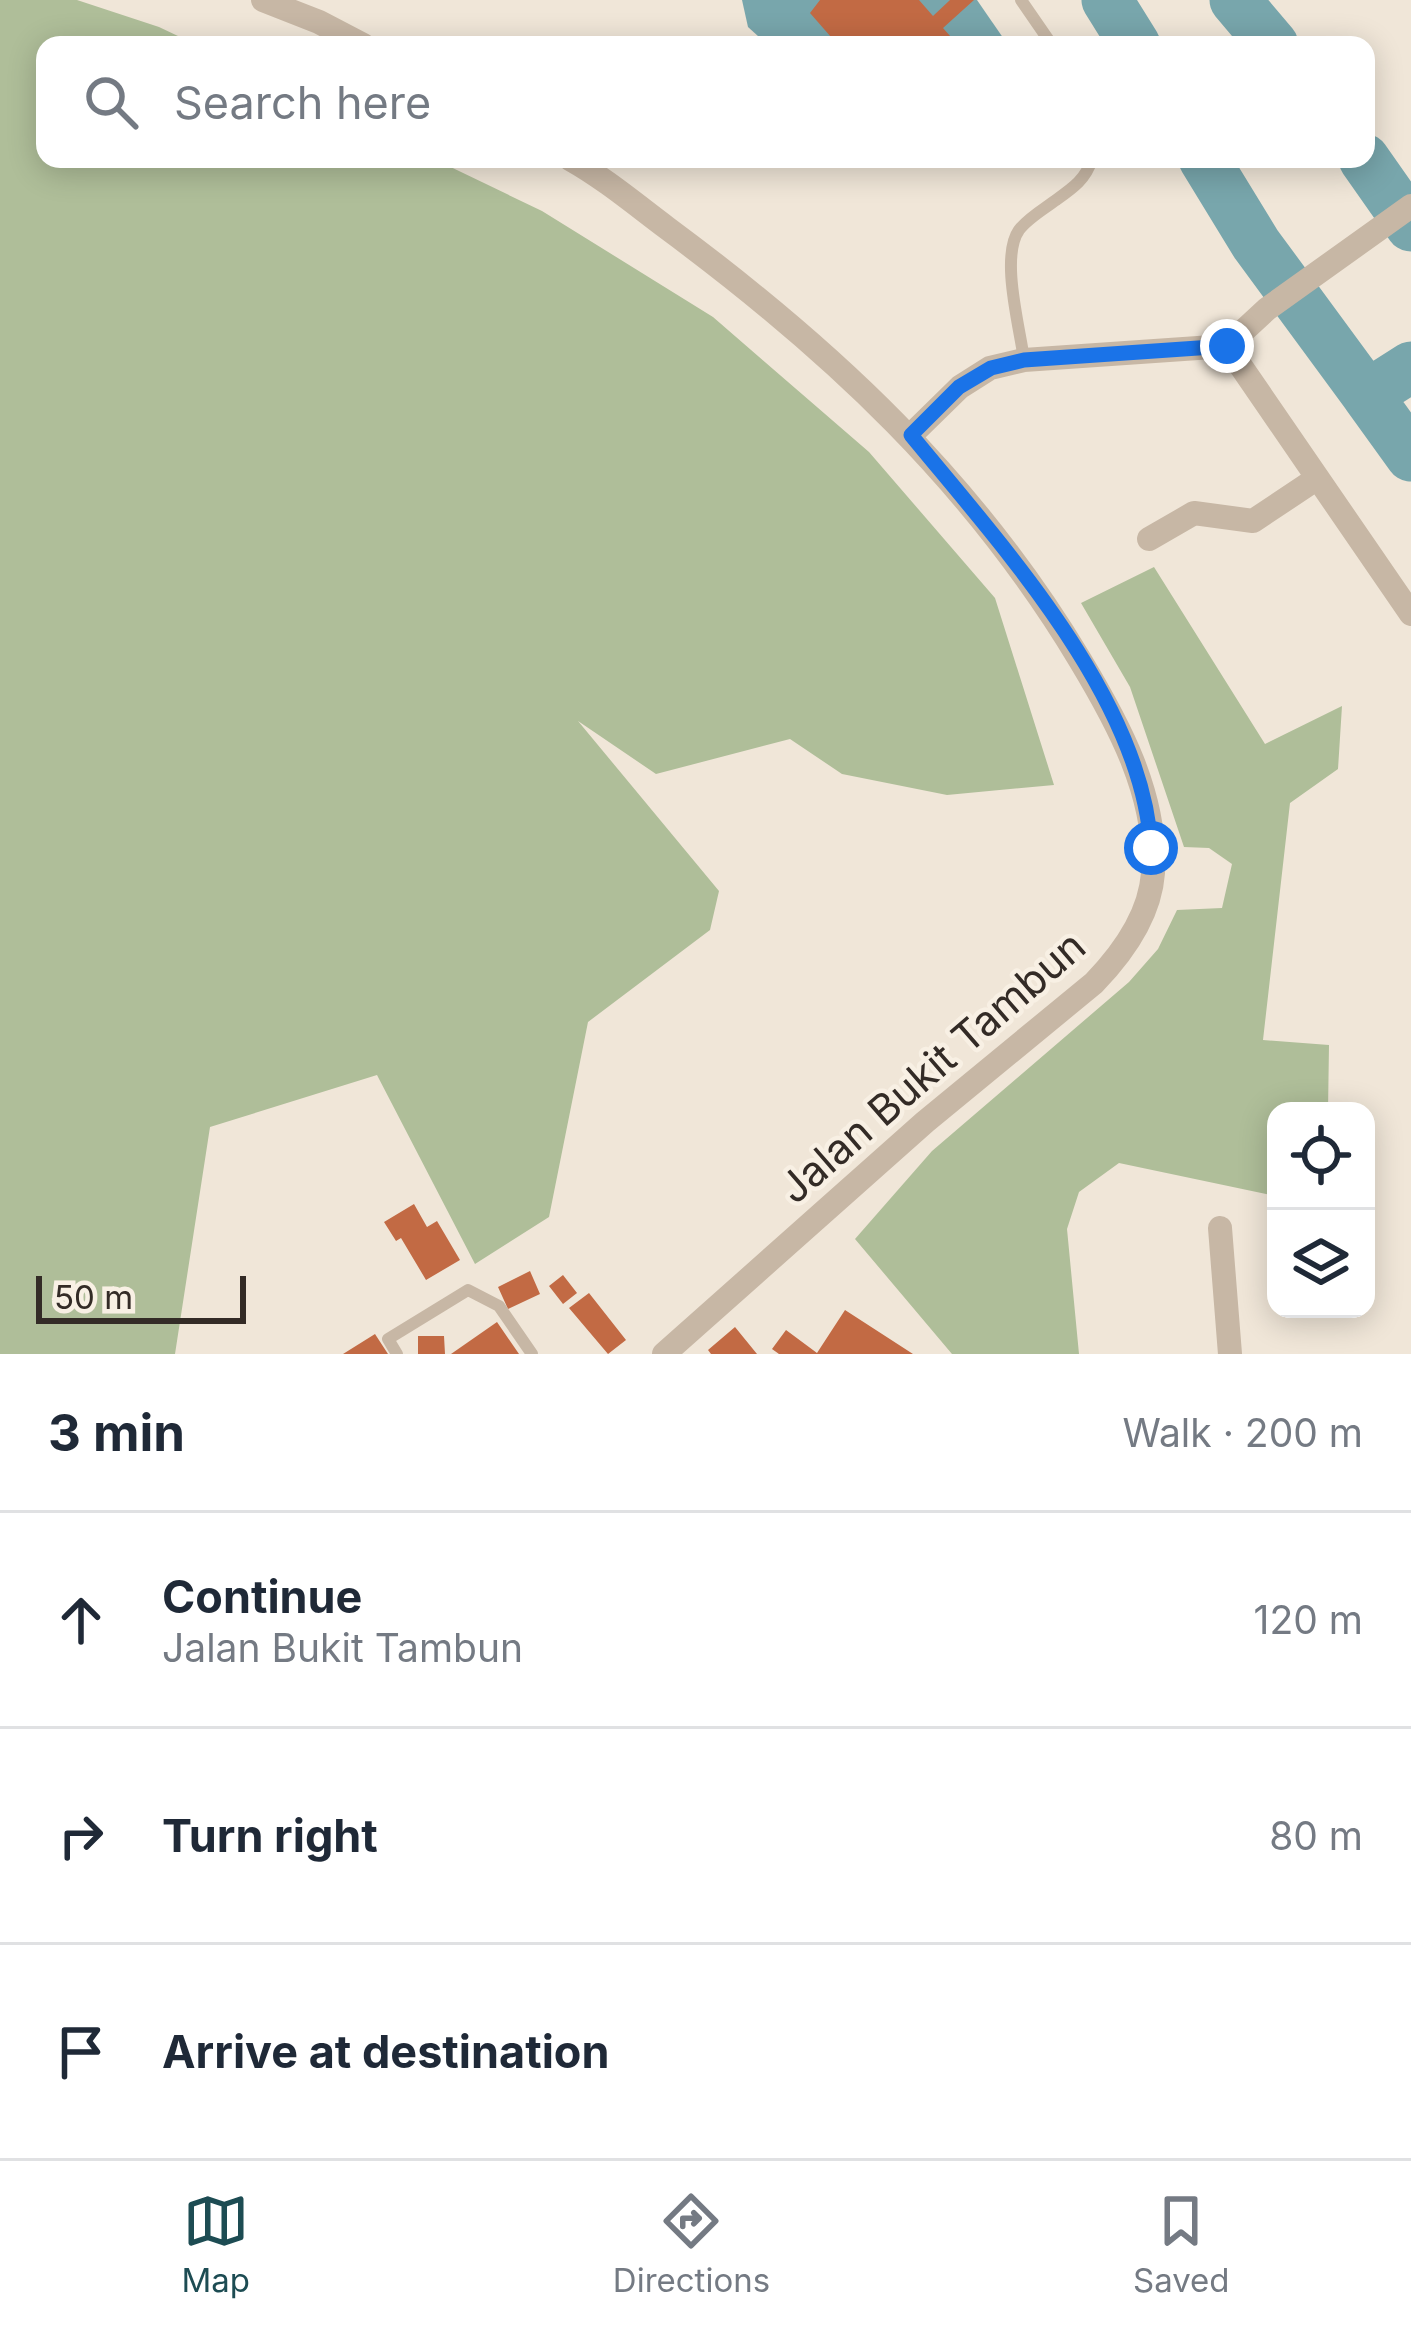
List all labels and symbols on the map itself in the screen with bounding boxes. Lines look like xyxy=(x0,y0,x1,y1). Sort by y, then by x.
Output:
route end xyxy=(1200,319,1254,373)
route start xyxy=(1124,821,1178,875)
street label: Jalan Bukit Tambun xyxy=(768,920,1095,1213)
scale bar xyxy=(36,1270,246,1323)

